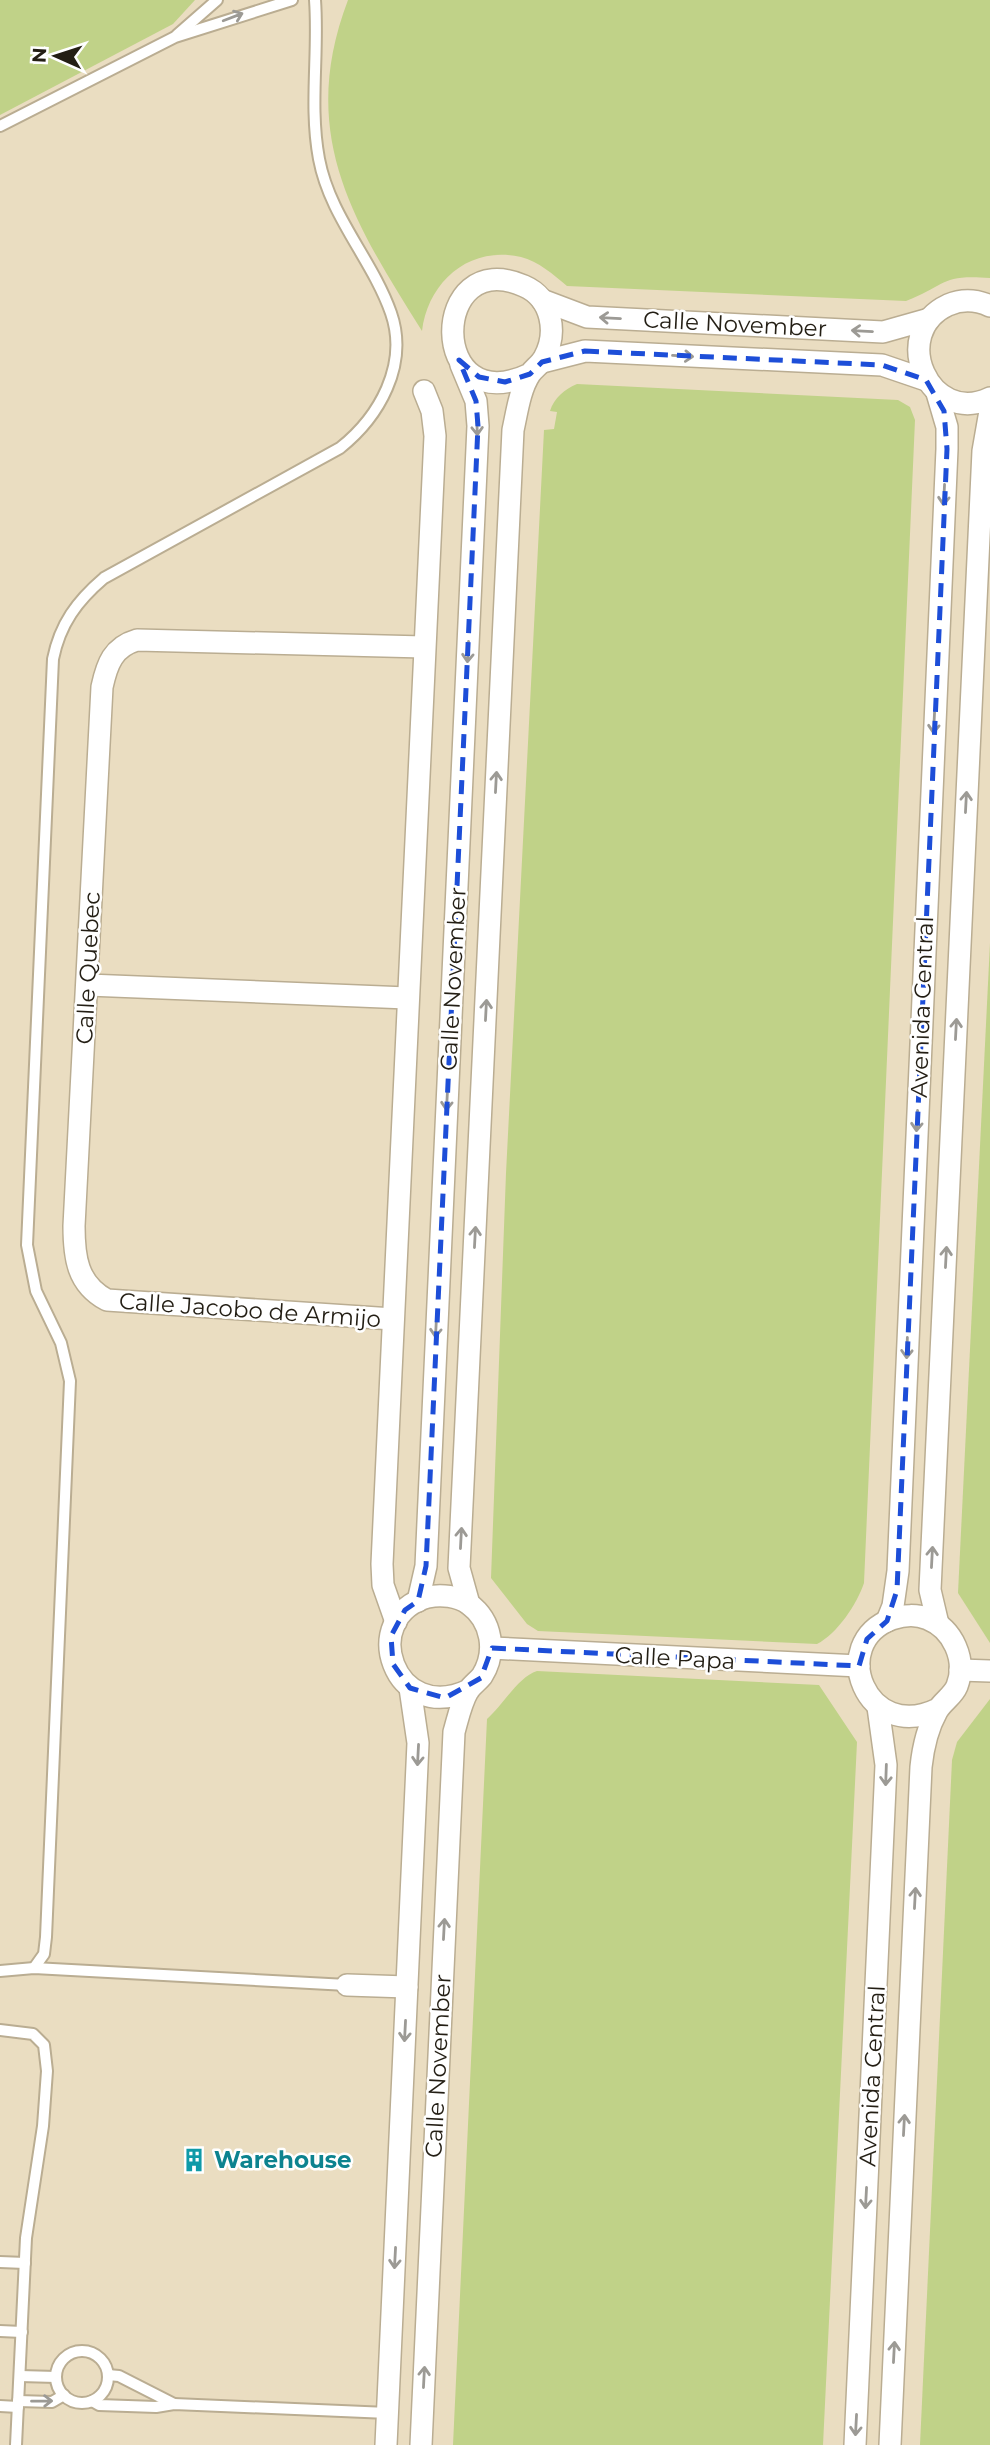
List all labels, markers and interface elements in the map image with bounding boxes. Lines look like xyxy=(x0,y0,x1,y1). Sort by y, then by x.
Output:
one-way arrow xyxy=(221,10,243,23)
north arrow xyxy=(21,21,91,91)
text: N xyxy=(28,47,51,63)
street label: Calle November xyxy=(642,305,828,343)
one-way arrow xyxy=(599,312,622,325)
one-way arrow xyxy=(851,324,874,337)
one-way arrow xyxy=(671,349,694,362)
one-way arrow xyxy=(470,413,484,436)
one-way arrow xyxy=(938,484,951,507)
one-way arrow xyxy=(461,640,474,663)
one-way arrow xyxy=(928,711,941,734)
one-way arrow xyxy=(490,771,503,794)
one-way arrow xyxy=(960,791,973,814)
street label: Calle November xyxy=(434,886,472,1072)
street label: Calle Quebec xyxy=(70,891,106,1045)
street label: Avenida Central xyxy=(905,916,939,1098)
one-way arrow xyxy=(479,998,492,1021)
one-way arrow xyxy=(949,1018,962,1041)
one-way arrow xyxy=(440,1088,453,1110)
one-way arrow xyxy=(910,1109,923,1132)
one-way arrow xyxy=(469,1226,482,1249)
one-way arrow xyxy=(939,1245,952,1268)
street label: Calle Jacobo de Armijo xyxy=(118,1287,382,1333)
one-way arrow xyxy=(430,1315,443,1338)
one-way arrow xyxy=(901,1337,914,1360)
one-way arrow xyxy=(454,1526,467,1549)
one-way arrow xyxy=(925,1546,938,1569)
street label: Calle Papa xyxy=(614,1641,736,1675)
one-way arrow xyxy=(411,1743,424,1766)
one-way arrow xyxy=(879,1763,892,1786)
one-way arrow xyxy=(908,1887,921,1910)
one-way arrow xyxy=(438,1918,451,1941)
street label: Calle November xyxy=(419,1973,457,2159)
street label: Avenida Central xyxy=(853,1985,891,2167)
one-way arrow xyxy=(399,2019,412,2042)
one-way arrow xyxy=(898,2114,911,2137)
building icon: Warehouse xyxy=(180,2146,208,2174)
place label: Warehouse xyxy=(214,2146,351,2174)
one-way arrow xyxy=(860,2186,873,2209)
one-way arrow xyxy=(388,2246,401,2269)
one-way arrow xyxy=(888,2341,901,2364)
one-way arrow xyxy=(418,2366,431,2389)
one-way arrow xyxy=(30,2395,53,2408)
one-way arrow xyxy=(849,2413,862,2436)

